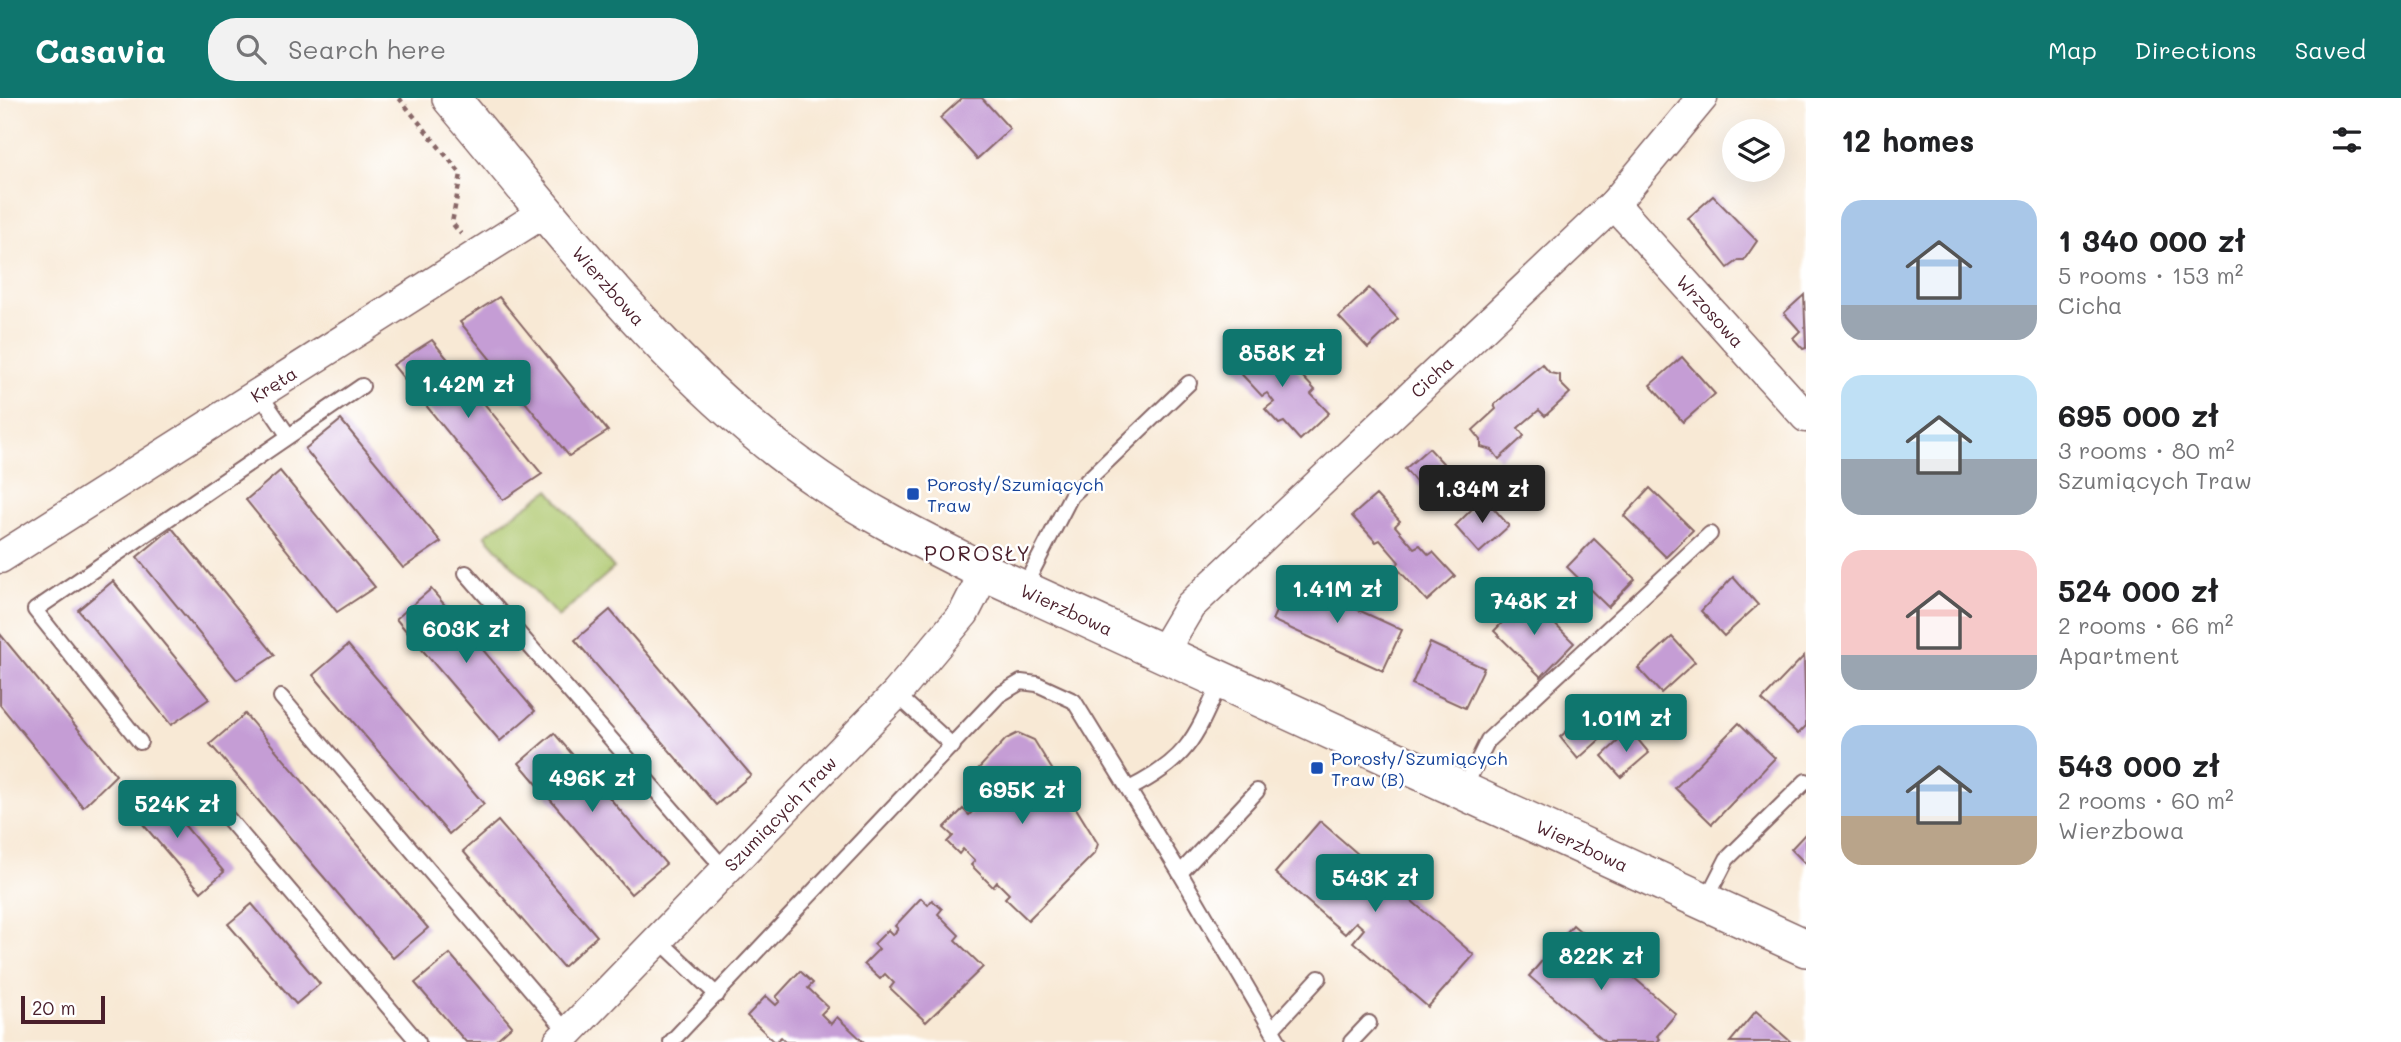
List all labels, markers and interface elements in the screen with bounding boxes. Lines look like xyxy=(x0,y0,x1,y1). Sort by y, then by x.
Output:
search box xyxy=(208,18,698,81)
text: Casavia xyxy=(35,28,166,71)
icon: search xyxy=(232,30,270,68)
text: Search here xyxy=(288,32,446,66)
text: Map xyxy=(2048,34,2097,65)
text: Directions xyxy=(2135,34,2257,65)
text: Saved xyxy=(2295,34,2366,65)
map controls xyxy=(1722,119,1785,182)
button: layers xyxy=(1722,119,1785,182)
text: 12 homes xyxy=(1841,120,1974,160)
icon: filters xyxy=(2328,121,2366,159)
text: 1 340 000 zł xyxy=(2058,220,2246,260)
icon: home xyxy=(1897,228,1981,312)
street label: Wierzbowa xyxy=(567,241,650,331)
text: 5 rooms · 153 m² xyxy=(2058,260,2243,290)
street label: Wrzosowa xyxy=(1671,269,1750,352)
text: Cicha xyxy=(2058,290,2122,320)
pin: 858K zł xyxy=(1217,330,1347,389)
text: 858K zł xyxy=(1239,337,1325,367)
street label: Cicha xyxy=(1405,351,1458,403)
pin: 1.42M zł xyxy=(396,360,540,420)
street label: Kręta xyxy=(246,361,301,408)
text: 1.42M zł xyxy=(422,368,514,398)
text: 695 000 zł xyxy=(2058,395,2219,435)
icon: home xyxy=(1897,403,1981,487)
text: 3 rooms · 80 m² xyxy=(2058,435,2234,465)
text: Szumiących Traw xyxy=(2058,465,2252,495)
pin: 1.34M zł xyxy=(1410,466,1554,525)
place label: Porosły/Szumiących Traw xyxy=(927,472,1103,517)
text: 1.34M zł xyxy=(1435,473,1529,503)
marker: Porosły/Szumiących Traw xyxy=(905,486,921,502)
district label: POROSŁY xyxy=(924,539,1032,566)
pin: 1.41M zł xyxy=(1265,566,1409,625)
text: 524 000 zł xyxy=(2058,570,2219,610)
text: 1.41M zł xyxy=(1292,573,1382,603)
street label: Wierzbowa xyxy=(1017,578,1117,641)
pin: 748K zł xyxy=(1469,578,1599,637)
icon: home xyxy=(1897,578,1981,662)
text: 748K zł xyxy=(1491,585,1577,615)
pin: 603K zł xyxy=(401,606,531,665)
text: 2 rooms · 66 m² xyxy=(2058,610,2233,640)
text: 603K zł xyxy=(422,613,510,643)
text: Apartment xyxy=(2058,640,2180,670)
pin: 1.01M zł xyxy=(1554,694,1698,754)
text: 1.01M zł xyxy=(1581,702,1671,732)
text: 543 000 zł xyxy=(2058,745,2220,785)
place label: Porosły/Szumiących Traw (B) xyxy=(1331,746,1507,791)
street label: Szumiących Traw xyxy=(719,751,842,876)
icon: home xyxy=(1897,753,1981,837)
pin: 496K zł xyxy=(527,754,657,814)
marker: Porosły/Szumiących Traw (B) xyxy=(1309,760,1325,776)
text: 496K zł xyxy=(549,762,636,792)
pin: 695K zł xyxy=(957,766,1087,826)
text: 695K zł xyxy=(979,774,1065,804)
pin: 524K zł xyxy=(112,780,242,840)
text: 2 rooms · 60 m² xyxy=(2058,785,2234,815)
text: 524K zł xyxy=(134,788,220,818)
street label: Wierzbowa xyxy=(1532,814,1632,877)
text: Wierzbowa xyxy=(2058,815,2184,845)
pin: 543K zł xyxy=(1310,854,1440,914)
text: 543K zł xyxy=(1332,862,1418,892)
pin: 822K zł xyxy=(1536,932,1666,992)
text: 822K zł xyxy=(1559,940,1643,970)
scale bar xyxy=(21,993,105,1025)
text: 20 m xyxy=(32,995,76,1020)

